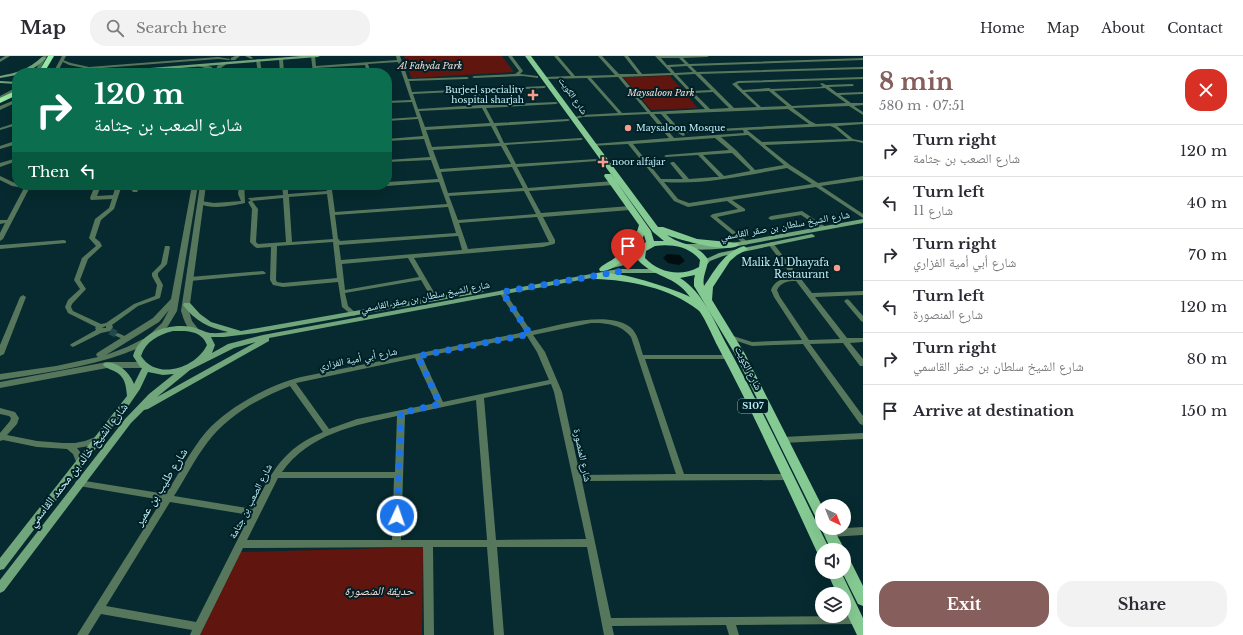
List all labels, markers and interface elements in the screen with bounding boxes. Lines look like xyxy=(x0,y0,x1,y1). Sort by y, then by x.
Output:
search box xyxy=(90,10,370,46)
text: Map xyxy=(20,16,66,39)
icon: search xyxy=(104,17,126,39)
text: Search here xyxy=(136,18,227,37)
text: Home xyxy=(980,19,1025,37)
text: Map xyxy=(1047,19,1079,37)
text: About xyxy=(1101,19,1145,37)
text: Contact xyxy=(1167,19,1223,37)
park label: Al Fahyda Park xyxy=(397,60,463,71)
text: 8 min xyxy=(879,67,953,96)
button: close xyxy=(1185,69,1227,111)
street label: شارع الكويت xyxy=(556,75,590,117)
text: 120 m xyxy=(94,77,184,112)
icon: right xyxy=(28,84,80,136)
place label: Burjeel speciality hospital sharjah xyxy=(445,84,524,105)
park label: Maysaloon Park xyxy=(627,87,695,98)
marker: Burjeel speciality hospital sharjah xyxy=(527,89,539,101)
text: 580 m · 07:51 xyxy=(879,97,965,114)
text: شارع الصعب بن جثامة xyxy=(94,114,242,136)
place label: Maysaloon Mosque xyxy=(636,122,725,133)
marker: Maysaloon Mosque xyxy=(623,123,633,133)
text: Turn right xyxy=(913,130,996,149)
icon: right xyxy=(879,140,901,162)
text: 120 m xyxy=(1180,141,1227,160)
text: شارع الصعب بن جثامة xyxy=(913,150,1020,167)
marker: noor alfajar xyxy=(597,156,609,168)
place label: noor alfajar xyxy=(612,156,666,167)
icon: left xyxy=(77,160,99,182)
text: Then xyxy=(28,162,69,181)
text: Turn left xyxy=(913,182,984,201)
icon: left xyxy=(879,192,901,214)
text: 40 m xyxy=(1187,193,1227,212)
text: شارع 11 xyxy=(913,202,953,219)
street label: شارع الشيخ سلطان بن صقر القاسمي xyxy=(719,208,852,245)
pin xyxy=(611,229,645,270)
text: Turn right xyxy=(913,234,996,253)
icon: arrive xyxy=(617,235,639,257)
icon: right xyxy=(879,244,901,266)
text: 70 m xyxy=(1188,245,1227,264)
text: شارع أبي أمية الفزاري xyxy=(913,254,1016,271)
place label: Malik Al Dhayafa Restaurant xyxy=(741,256,829,281)
marker: Malik Al Dhayafa Restaurant xyxy=(832,263,842,273)
street label: شارع الشيخ سلطان بن صقر القاسمي xyxy=(359,278,491,317)
text: Turn left xyxy=(913,286,984,305)
icon: left xyxy=(879,296,901,318)
text: 120 m xyxy=(1180,297,1227,316)
text: شارع المنصورة xyxy=(913,306,983,323)
text: Turn right xyxy=(913,338,996,357)
street label: شارع أبي أمية الفزاري xyxy=(318,344,399,374)
street label: شارع الكويت xyxy=(732,344,765,393)
icon: right xyxy=(879,348,901,370)
text: 80 m xyxy=(1187,349,1227,368)
text: شارع الشيخ سلطان بن صقر القاسمي xyxy=(913,358,1084,375)
road number: S107 xyxy=(738,399,768,413)
street label: شارع الشيخ خالد بن محمد القاسمي xyxy=(25,400,133,532)
icon: arrive xyxy=(879,400,901,422)
text: Arrive at destination xyxy=(913,401,1074,420)
text: 150 m xyxy=(1181,401,1227,420)
street label: شارع المنصورة xyxy=(571,427,595,483)
street label: شارع طليب بن عمير xyxy=(130,445,191,530)
street label: شارع الصعب بن جثامة xyxy=(226,461,275,541)
position arrow xyxy=(376,495,418,537)
north arrow xyxy=(815,499,851,535)
map controls xyxy=(815,499,851,623)
button: sound xyxy=(815,543,851,579)
button: Exit xyxy=(879,581,1049,627)
button: Share xyxy=(1057,581,1227,627)
park label: حديقة المنصورة xyxy=(344,583,414,598)
button: layers xyxy=(815,587,851,623)

